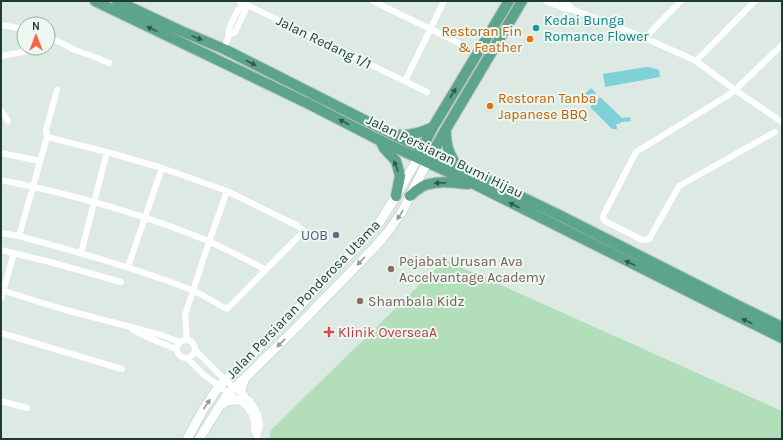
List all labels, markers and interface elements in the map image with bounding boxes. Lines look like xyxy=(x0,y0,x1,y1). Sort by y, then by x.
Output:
street label: Jalan Redang 1/1 xyxy=(274,12,374,73)
place label: Kedai Bunga Romance Flower xyxy=(544,12,649,45)
north arrow xyxy=(16,16,56,56)
text: N xyxy=(32,20,40,33)
place label: Restoran Fin & Feather xyxy=(441,23,523,56)
marker: Kedai Bunga Romance Flower xyxy=(531,23,541,33)
one-way arrow xyxy=(146,26,157,32)
marker: Restoran Fin & Feather xyxy=(525,34,535,44)
one-way arrow xyxy=(191,35,203,41)
one-way arrow xyxy=(245,60,256,66)
one-way arrow xyxy=(450,87,457,99)
place label: Restoran Tanba Japanese BBQ xyxy=(498,90,597,123)
marker: Restoran Tanba Japanese BBQ xyxy=(485,101,495,111)
street label: Jalan Persiaran Bumi Hijau xyxy=(364,111,526,202)
one-way arrow xyxy=(339,119,350,125)
one-way arrow xyxy=(393,159,399,171)
one-way arrow xyxy=(434,180,446,187)
one-way arrow xyxy=(508,201,520,208)
one-way arrow xyxy=(396,209,403,221)
street label: Jalan Persiaran Ponderosa Utama xyxy=(223,217,384,382)
place label: UOB xyxy=(301,227,328,244)
marker: UOB xyxy=(331,230,341,240)
place label: Pejabat Urusan Ava Accelvantage Academy xyxy=(399,253,546,286)
one-way arrow xyxy=(356,256,366,266)
one-way arrow xyxy=(625,260,636,266)
marker: Pejabat Urusan Ava Accelvantage Academy xyxy=(386,264,396,274)
place label: Shambala Kidz xyxy=(368,293,464,310)
marker: Shambala Kidz xyxy=(355,296,365,306)
one-way arrow xyxy=(741,318,753,324)
place label: Klinik OverseaA xyxy=(338,324,437,341)
marker: Klinik OverseaA xyxy=(323,326,335,338)
one-way arrow xyxy=(276,338,286,348)
one-way arrow xyxy=(203,399,211,409)

